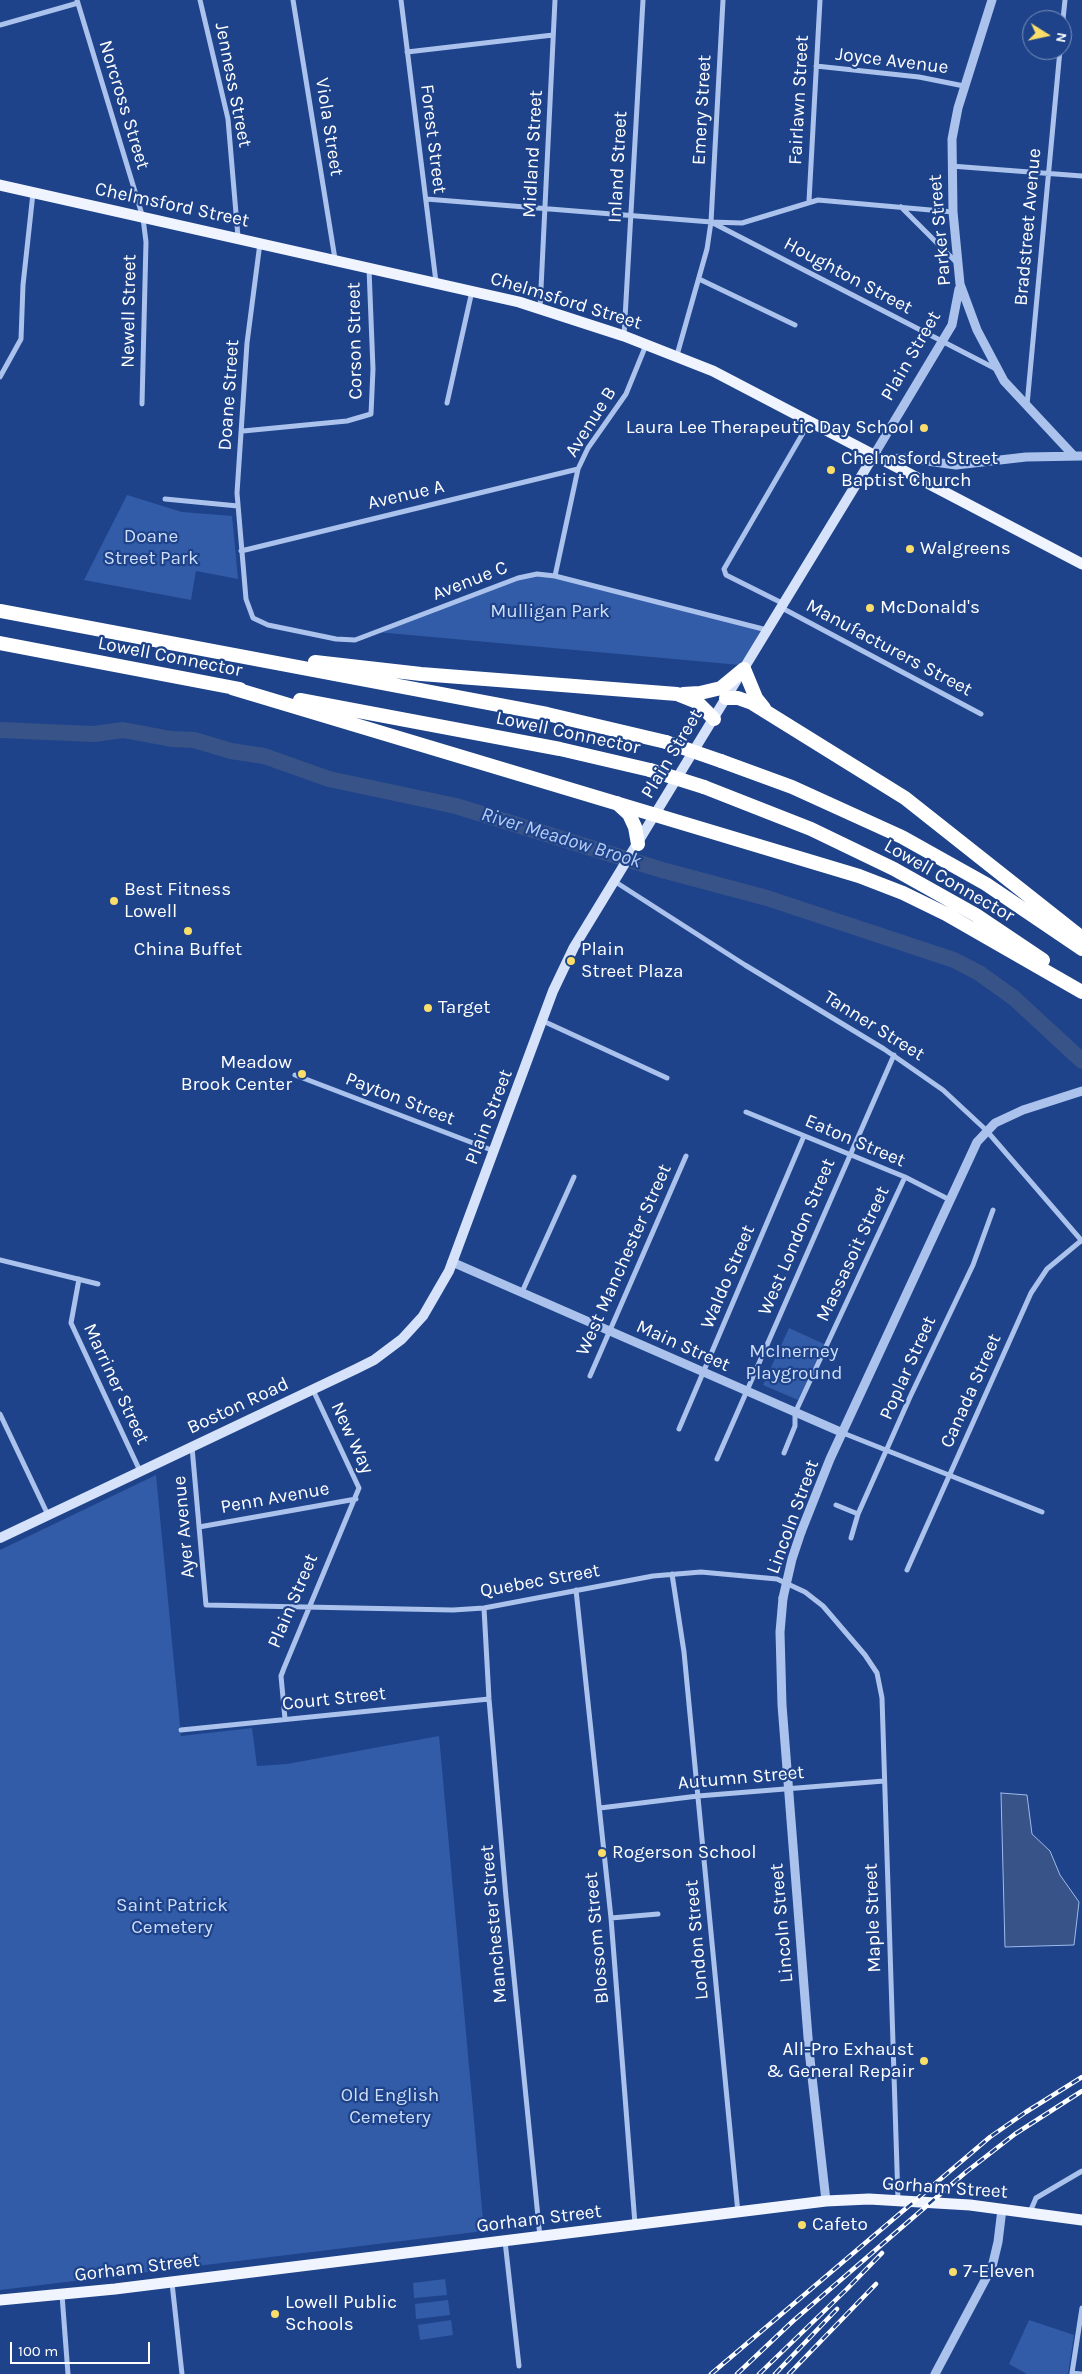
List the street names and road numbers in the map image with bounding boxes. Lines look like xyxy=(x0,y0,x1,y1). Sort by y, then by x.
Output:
street label: Jenness Street xyxy=(210,21,256,149)
street label: Fairlawn Street xyxy=(784,34,814,166)
street label: Norcross Street xyxy=(94,38,154,172)
street label: Joyce Avenue xyxy=(834,43,950,79)
street label: Emery Street xyxy=(688,54,716,166)
street label: Viola Street xyxy=(310,76,348,178)
street label: Forest Street xyxy=(415,83,451,195)
street label: Midland Street xyxy=(518,89,548,219)
street label: Inland Street xyxy=(604,111,632,223)
street label: Bradstreet Avenue xyxy=(1010,147,1046,307)
street label: Parker Street xyxy=(924,173,956,287)
street label: Chelmsford Street xyxy=(93,178,251,232)
street label: Houghton Street xyxy=(780,232,916,320)
street label: Newell Street xyxy=(117,254,141,368)
street label: Chelmsford Street xyxy=(488,267,644,335)
street label: Corson Street xyxy=(343,282,367,400)
street label: Plain Street xyxy=(876,307,946,405)
street label: Doane Street xyxy=(214,339,244,451)
street label: Avenue B xyxy=(560,383,622,461)
street label: Avenue A xyxy=(365,475,447,515)
street label: Avenue C xyxy=(429,556,511,606)
street label: Manufacturers Street xyxy=(802,594,976,702)
street label: Lowell Connector xyxy=(96,632,244,682)
street label: Plain Street xyxy=(636,705,708,803)
street label: Lowell Connector xyxy=(494,707,642,759)
street label: Lowell Connector xyxy=(880,834,1018,928)
street label: Tanner Street xyxy=(819,986,929,1066)
street label: Plain Street xyxy=(460,1066,518,1168)
street label: Payton Street xyxy=(342,1068,458,1130)
street label: Eaton Street xyxy=(801,1110,909,1172)
street label: West London Street xyxy=(754,1155,840,1319)
street label: West Manchester Street xyxy=(571,1161,677,1359)
street label: Massasoit Street xyxy=(812,1183,894,1325)
street label: Waldo Street xyxy=(696,1222,760,1332)
street label: Poplar Street xyxy=(875,1313,941,1423)
street label: Main Street xyxy=(633,1315,733,1377)
street label: Marriner Street xyxy=(78,1320,154,1448)
street label: Canada Street xyxy=(936,1330,1006,1452)
street label: Boston Road xyxy=(184,1373,292,1439)
street label: New Way xyxy=(325,1398,379,1478)
street label: Lincoln Street xyxy=(762,1457,824,1577)
street label: Ayer Avenue xyxy=(168,1475,200,1579)
street label: Penn Avenue xyxy=(219,1477,331,1519)
street label: Plain Street xyxy=(263,1550,323,1652)
street label: Quebec Street xyxy=(478,1559,602,1603)
street label: Court Street xyxy=(281,1682,387,1716)
street label: Autumn Street xyxy=(677,1761,805,1795)
street label: Manchester Street xyxy=(476,1844,512,2004)
street label: Lincoln Street xyxy=(765,1862,799,1984)
street label: Maple Street xyxy=(860,1863,886,1973)
street label: Blossom Street xyxy=(580,1871,614,2005)
street label: London Street xyxy=(680,1879,714,2001)
street label: Gorham Street xyxy=(881,2172,1009,2204)
street label: Gorham Street xyxy=(475,2200,603,2238)
street label: Gorham Street xyxy=(73,2249,201,2287)

